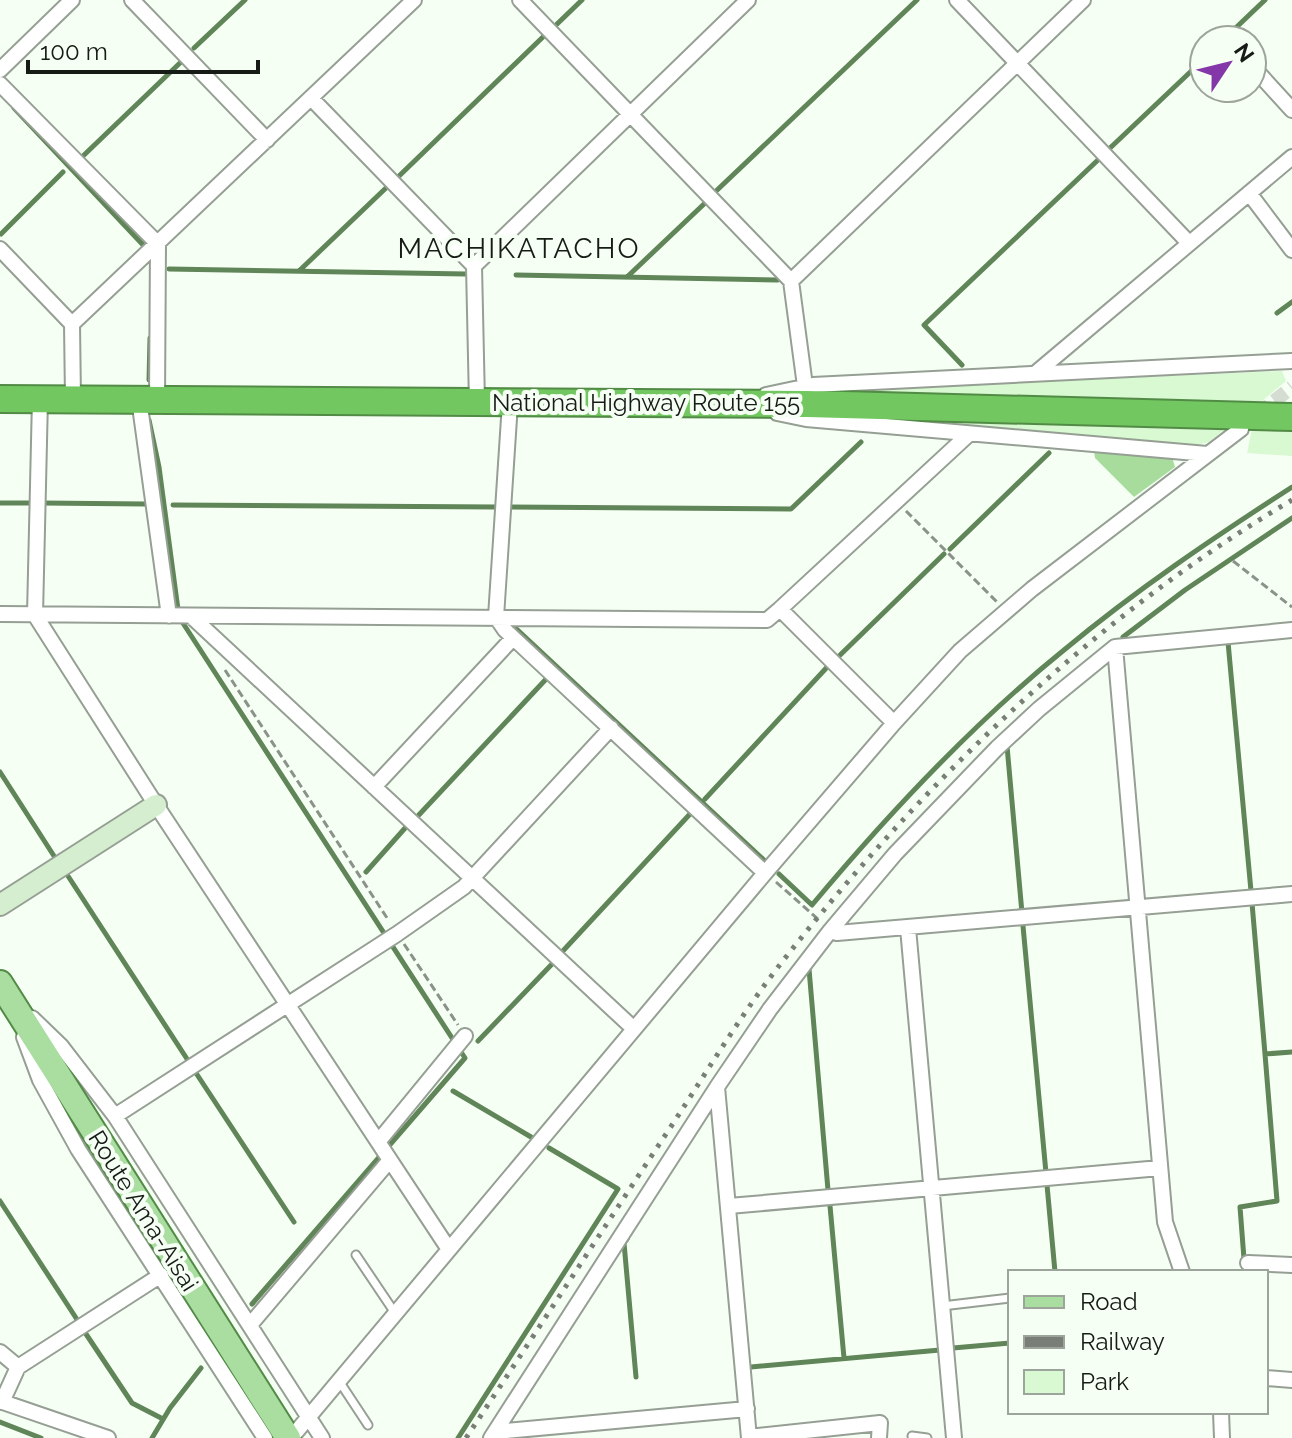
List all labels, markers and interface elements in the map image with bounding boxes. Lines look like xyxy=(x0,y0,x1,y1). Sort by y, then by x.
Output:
scale bar xyxy=(28,24,258,74)
north arrow xyxy=(1188,24,1268,104)
text: 100 m xyxy=(40,37,108,66)
text: N xyxy=(1229,38,1260,67)
district label: MACHIKATACHO xyxy=(398,232,640,265)
street label: National Highway Route 155 xyxy=(492,388,800,417)
street label: Route Ama-Aisai xyxy=(82,1125,204,1296)
legend xyxy=(1008,1270,1268,1414)
text: Road xyxy=(1080,1287,1138,1316)
text: Railway xyxy=(1080,1327,1165,1356)
text: Park xyxy=(1080,1367,1129,1396)

